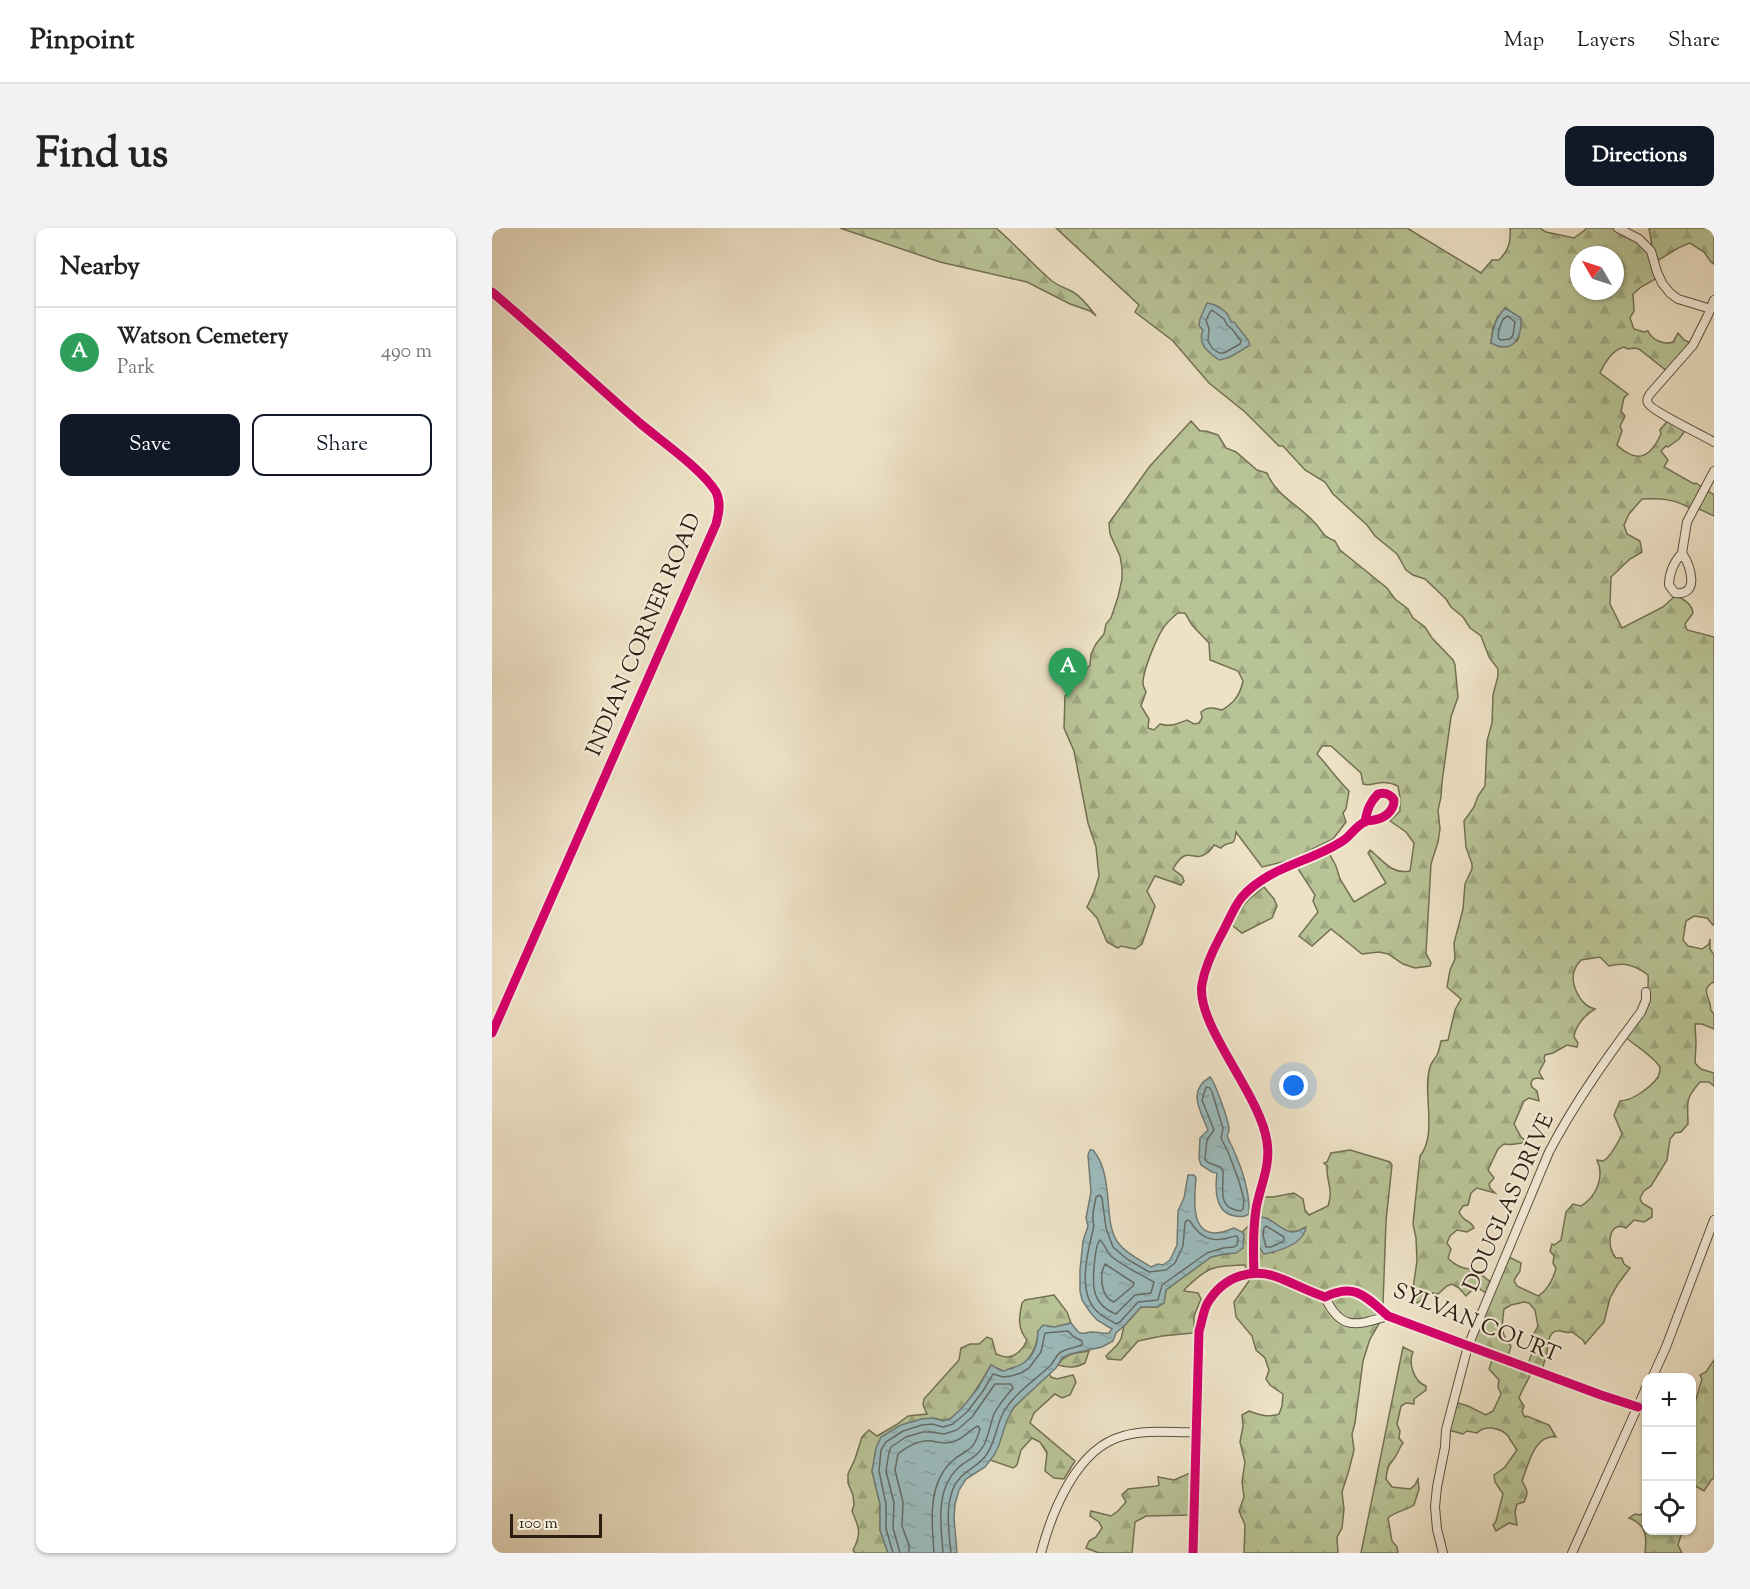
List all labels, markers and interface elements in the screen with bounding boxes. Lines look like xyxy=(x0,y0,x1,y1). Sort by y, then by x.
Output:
text: Pinpoint xyxy=(30,21,134,61)
text: Map xyxy=(1504,26,1544,56)
text: Layers xyxy=(1577,26,1635,56)
text: Share xyxy=(1668,26,1720,56)
text: Find us xyxy=(36,126,168,186)
button: Directions xyxy=(1565,126,1714,186)
north arrow xyxy=(1570,246,1624,300)
text: Nearby xyxy=(60,249,140,286)
text: Watson Cemetery xyxy=(117,322,288,354)
text: A xyxy=(71,338,88,367)
text: 490 m xyxy=(381,338,432,367)
text: Park xyxy=(117,354,155,383)
button: Save xyxy=(60,414,240,476)
button: Share xyxy=(252,414,432,476)
street label: INDIAN CORNER ROAD xyxy=(579,508,711,762)
pin: A xyxy=(1048,648,1088,698)
your location xyxy=(1279,1071,1308,1100)
street label: DOUGLAS DRIVE xyxy=(1456,1109,1564,1297)
street label: SYLVAN COURT xyxy=(1388,1276,1565,1372)
map controls xyxy=(1642,1373,1696,1535)
button: + xyxy=(1642,1373,1696,1427)
button: − xyxy=(1642,1427,1696,1481)
button: locate xyxy=(1642,1481,1696,1535)
scale bar xyxy=(510,1511,602,1538)
text: 100 m xyxy=(519,1513,558,1536)

